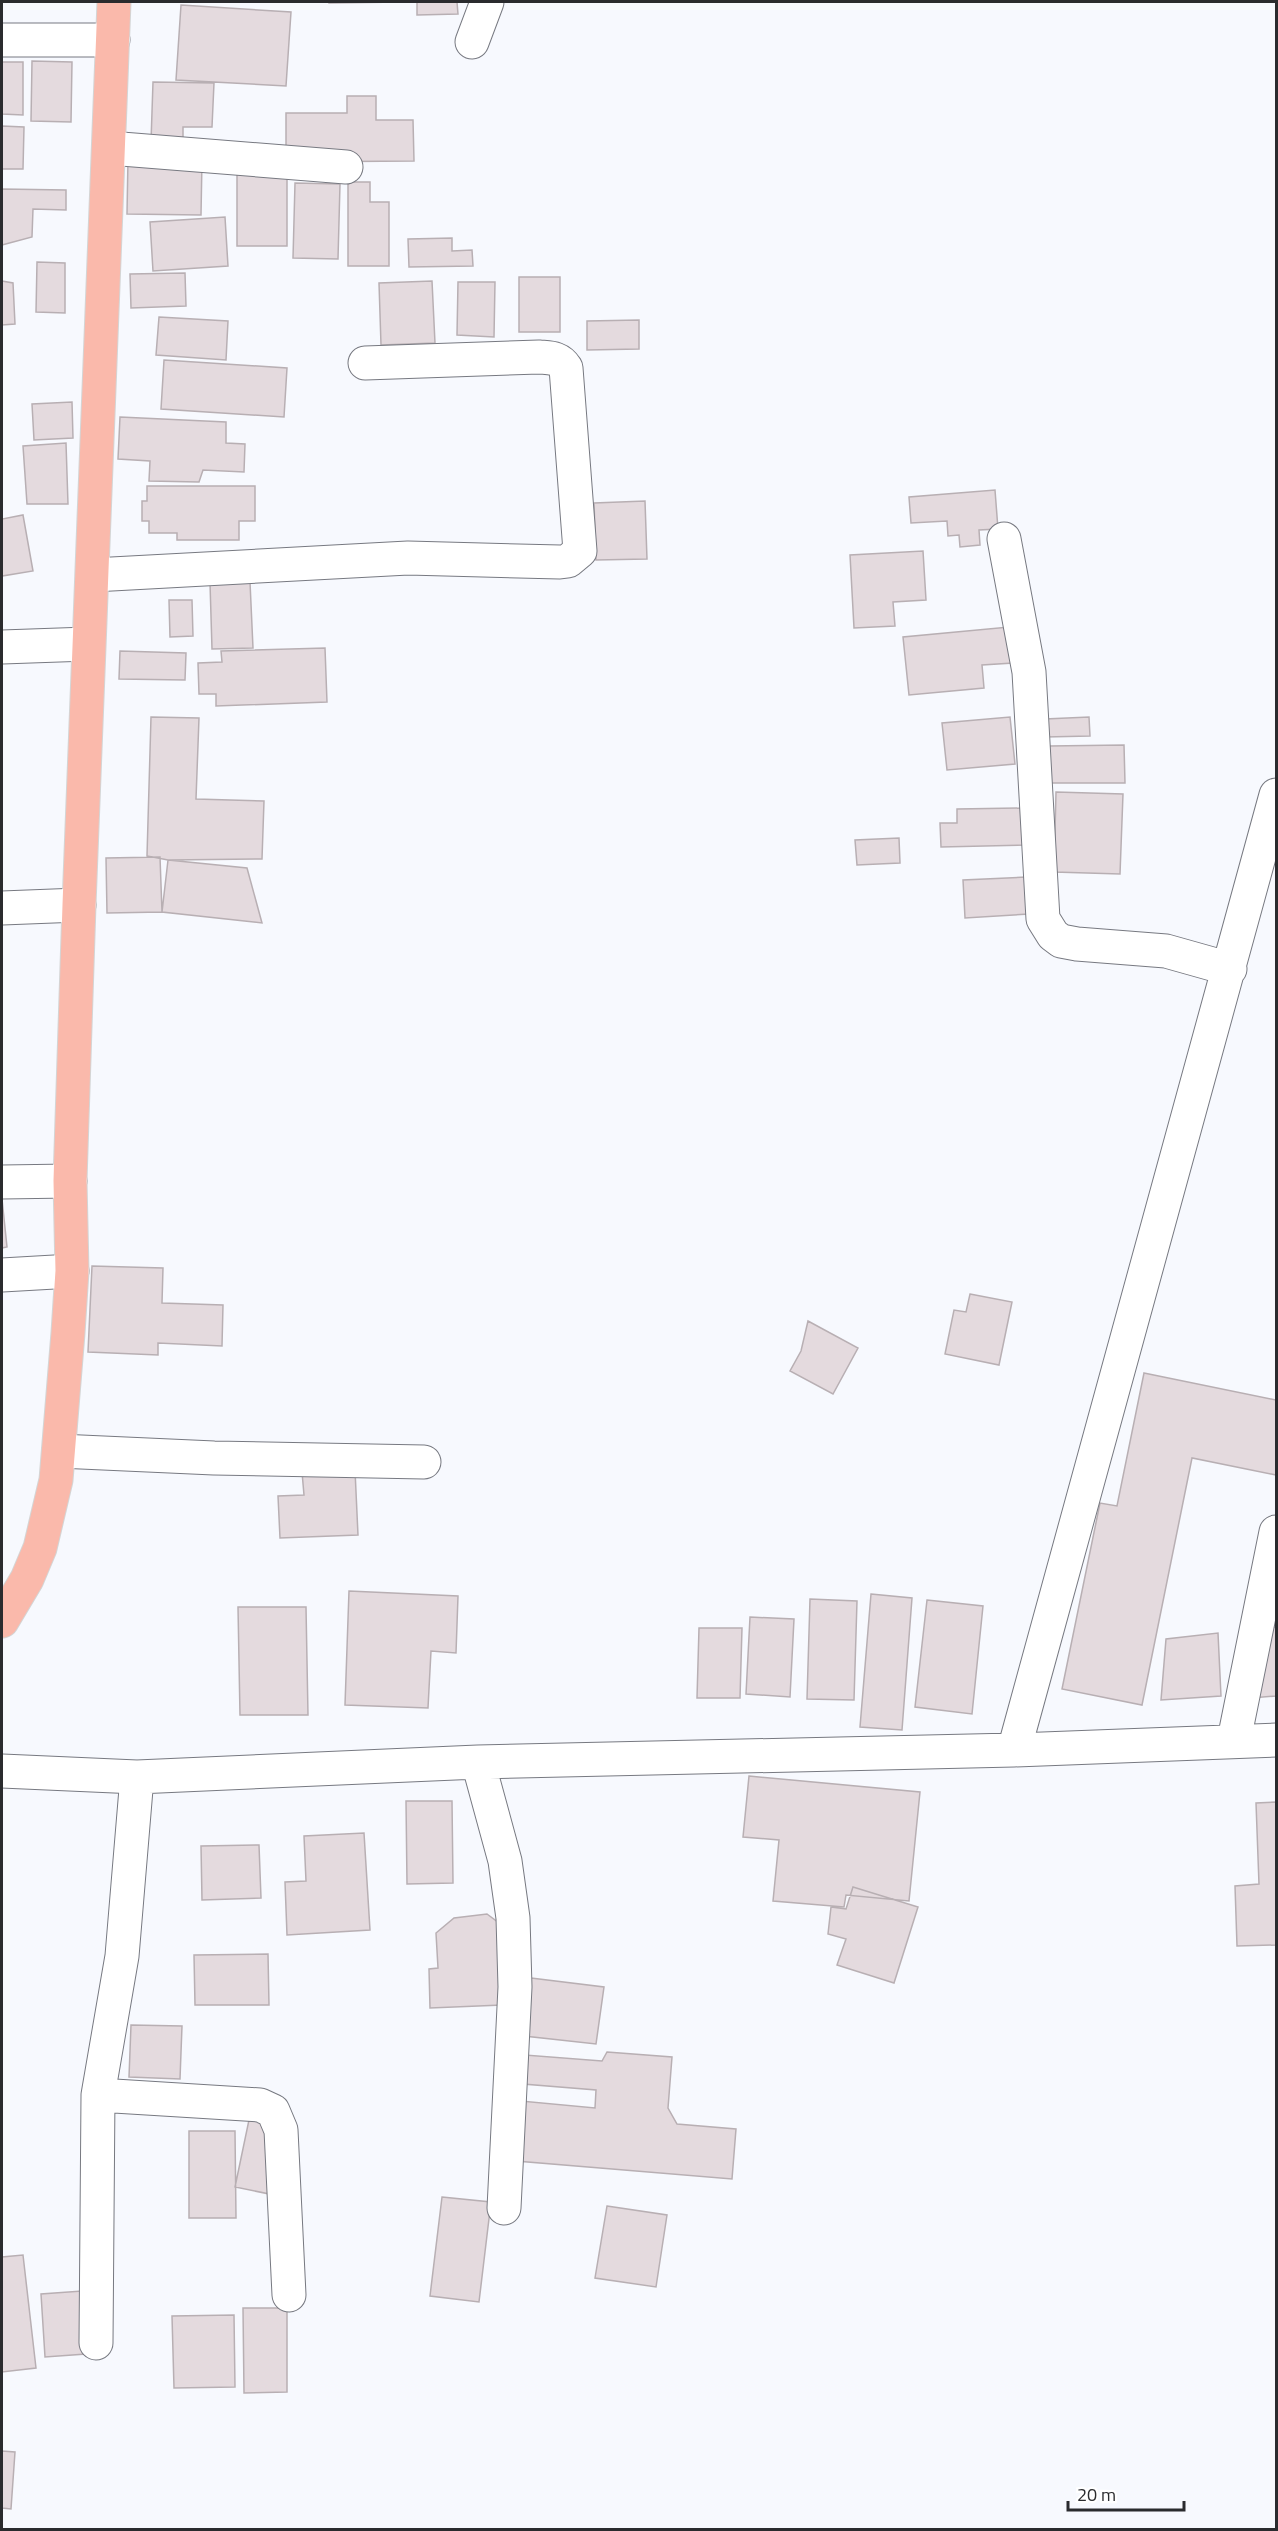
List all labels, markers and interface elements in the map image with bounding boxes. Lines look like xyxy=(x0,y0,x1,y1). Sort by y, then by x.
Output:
scale bar xyxy=(1068,2474,1184,2512)
text: 20 m xyxy=(1077,2481,1116,2508)

